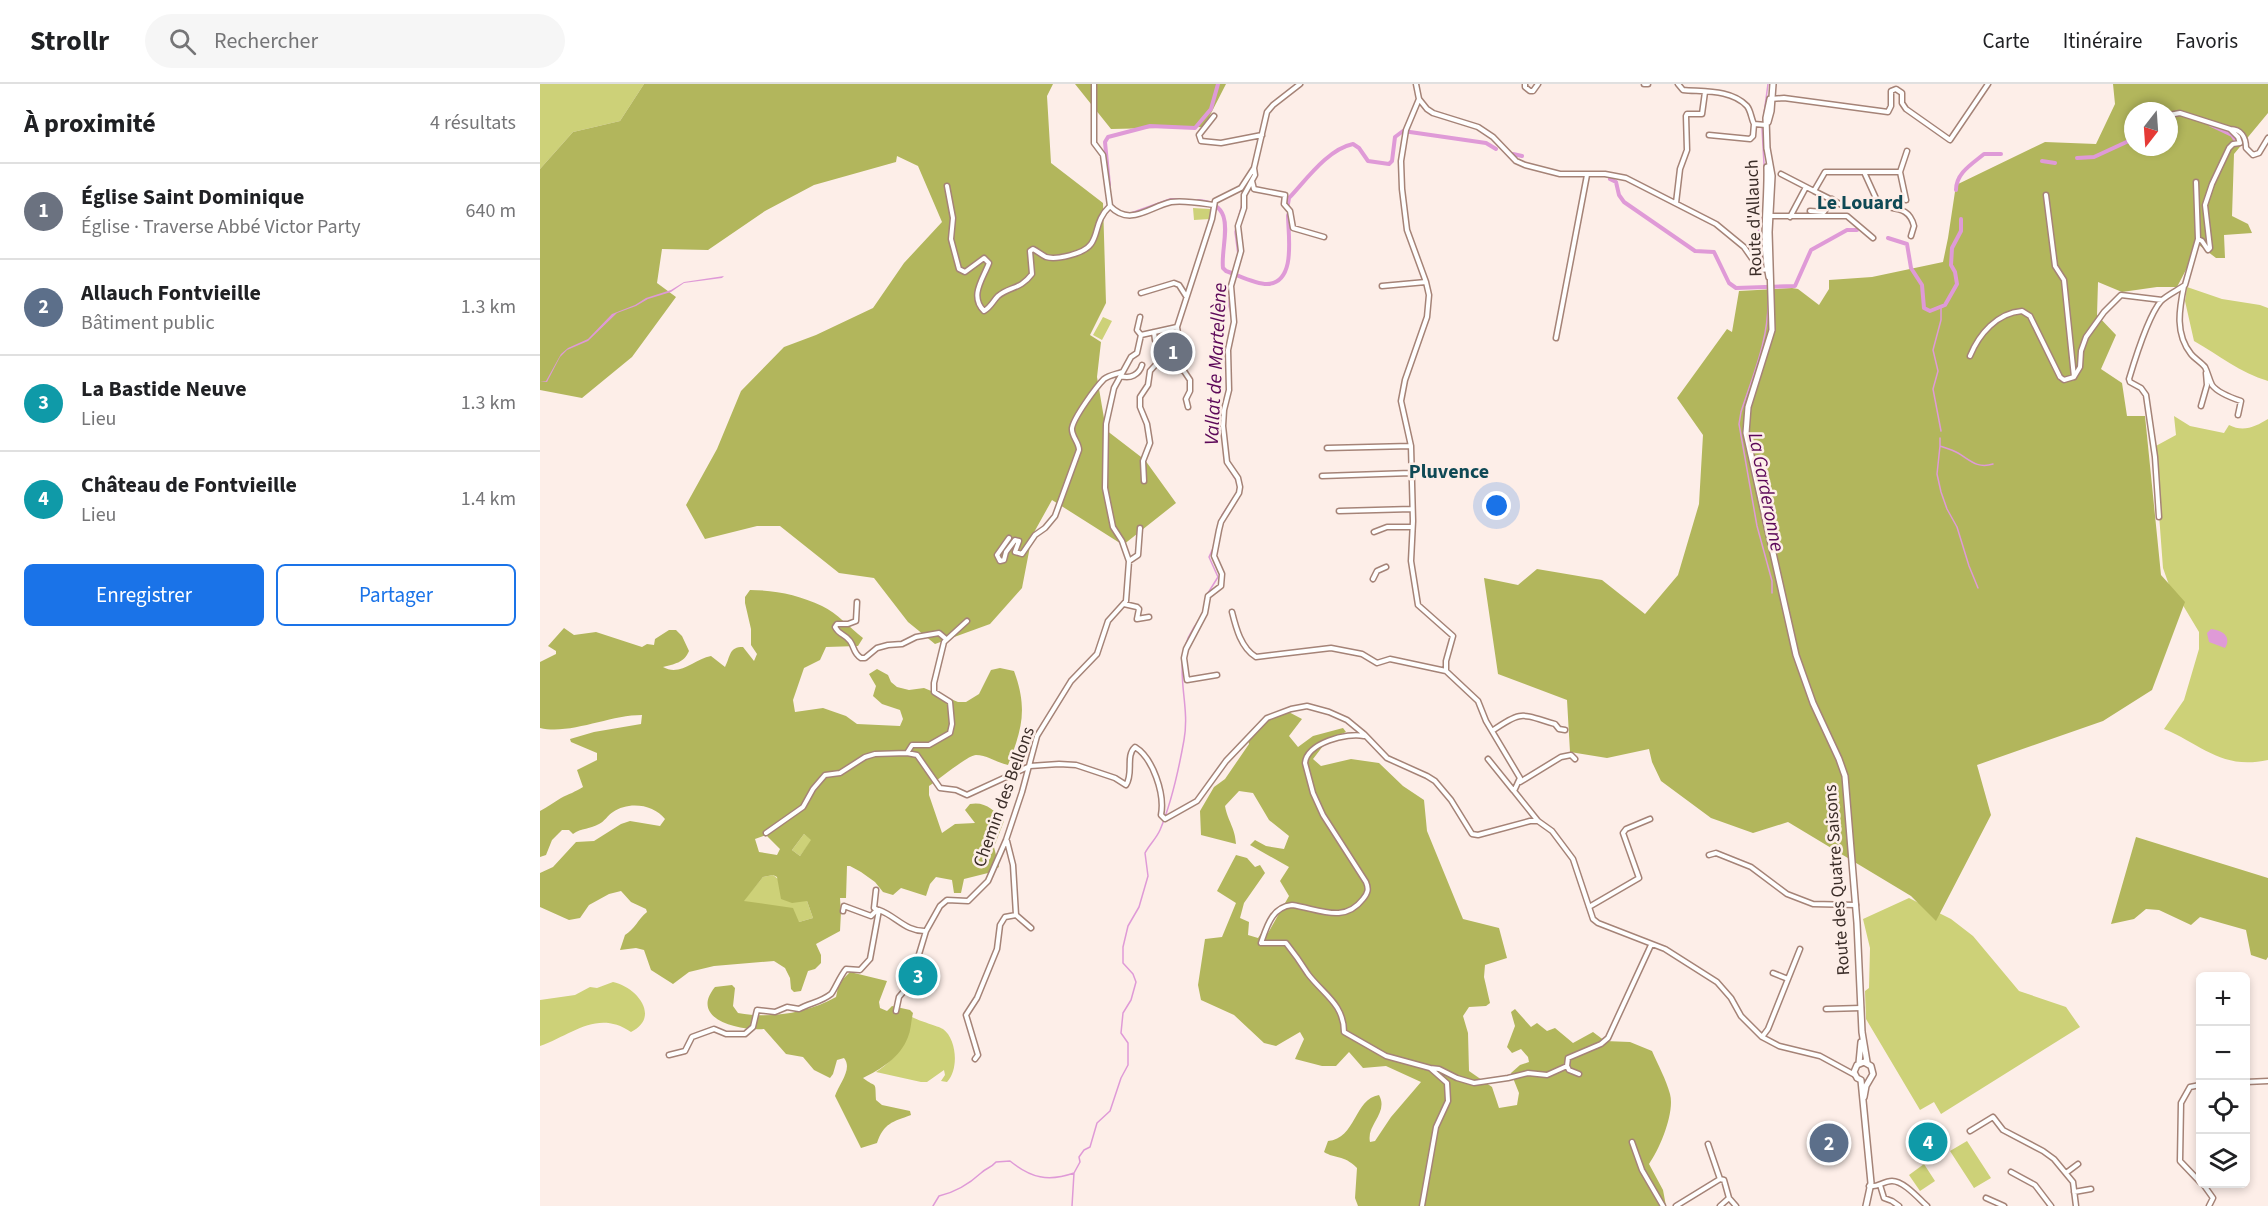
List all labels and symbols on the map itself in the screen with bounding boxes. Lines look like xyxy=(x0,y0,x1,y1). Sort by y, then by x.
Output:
north arrow xyxy=(2124,102,2178,156)
street label: Route d'Allauch xyxy=(1739,159,1769,277)
district label: Le Louard xyxy=(1817,189,1903,217)
water label: Vallat de Martellène xyxy=(1198,282,1234,446)
pin: 1 xyxy=(1154,330,1192,374)
water label: La Garderonne xyxy=(1741,430,1791,554)
district label: Pluvence xyxy=(1409,458,1489,486)
your location xyxy=(1482,491,1511,520)
street label: Chemin des Bellons xyxy=(967,723,1041,871)
street label: Route des Quatre Saisons xyxy=(1818,784,1856,976)
pin: 3 xyxy=(898,954,938,998)
pin: 2 xyxy=(1810,1120,1848,1166)
pin: 4 xyxy=(1908,1120,1948,1164)

